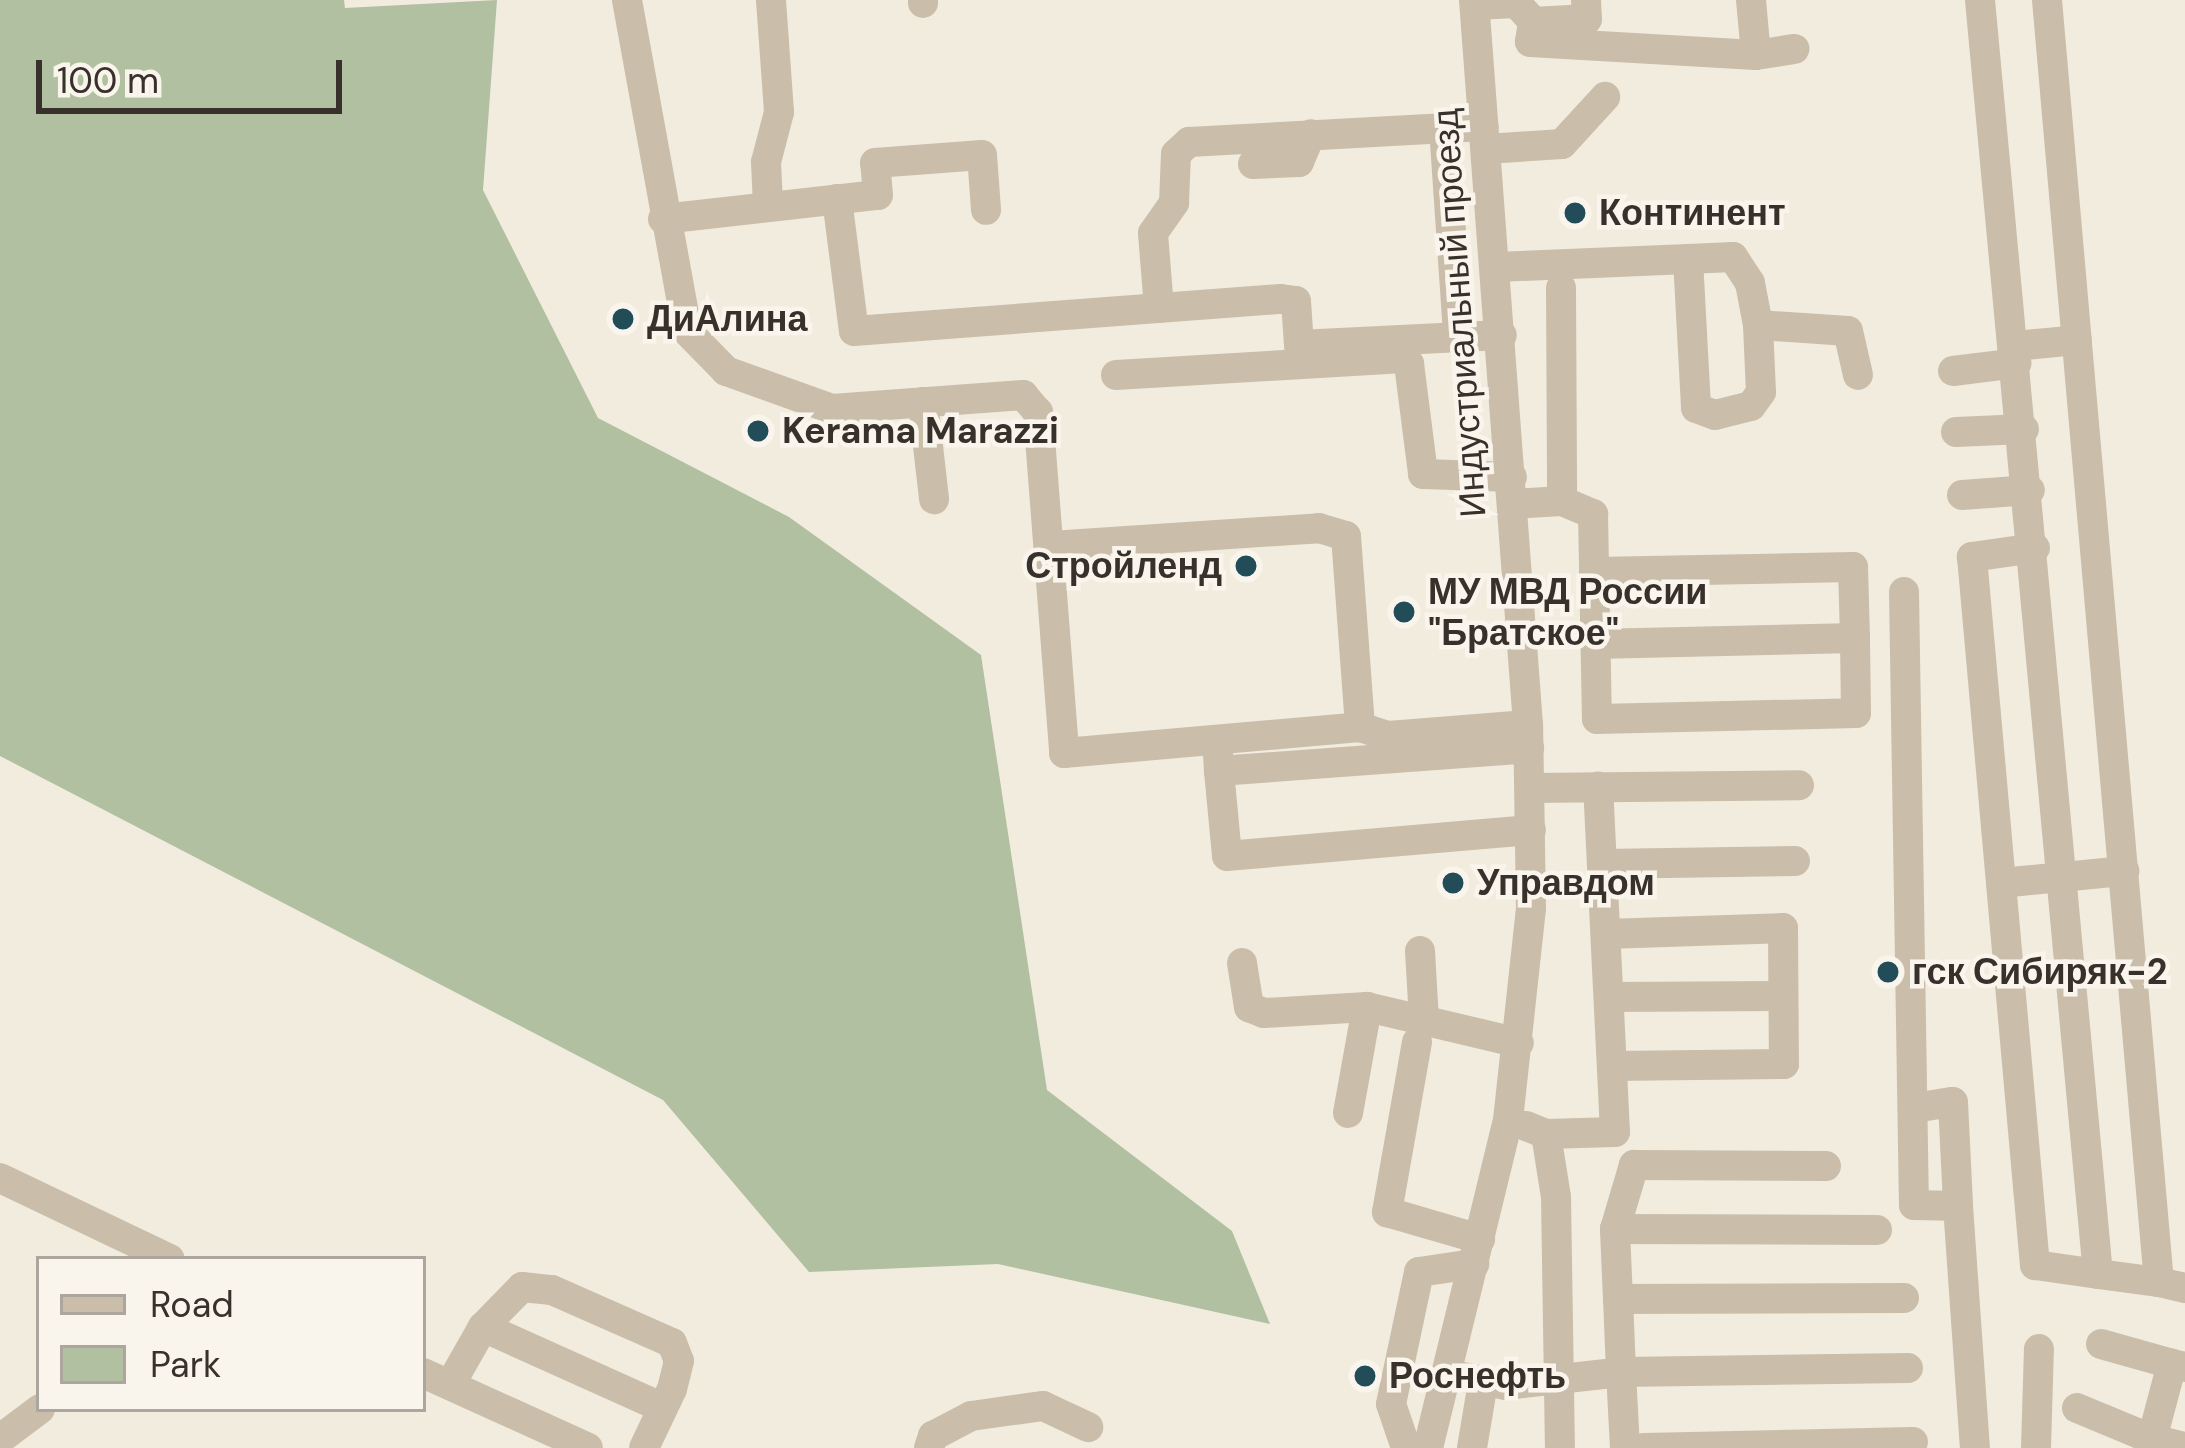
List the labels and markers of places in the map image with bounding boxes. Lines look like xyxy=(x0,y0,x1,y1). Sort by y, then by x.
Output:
place label: Континент xyxy=(1599,191,1786,235)
marker: Континент xyxy=(1562,200,1588,226)
place label: ДиАлина xyxy=(647,297,808,341)
marker: ДиАлина xyxy=(610,306,636,332)
place label: Kerama Marazzi xyxy=(782,409,1059,453)
marker: Kerama Marazzi xyxy=(745,418,771,444)
place label: Стройленд xyxy=(1025,544,1222,588)
marker: Стройленд xyxy=(1233,553,1259,579)
place label: МУ МВД России "Братское" xyxy=(1428,569,1707,654)
marker: МУ МВД России "Братское" xyxy=(1391,599,1417,625)
place label: Управдом xyxy=(1477,861,1655,905)
marker: Управдом xyxy=(1440,870,1466,896)
place label: гск Сибиряк-2 xyxy=(1912,950,2168,994)
marker: гск Сибиряк-2 xyxy=(1875,959,1901,985)
place label: Роснефть xyxy=(1389,1354,1566,1398)
marker: Роснефть xyxy=(1352,1363,1378,1389)

